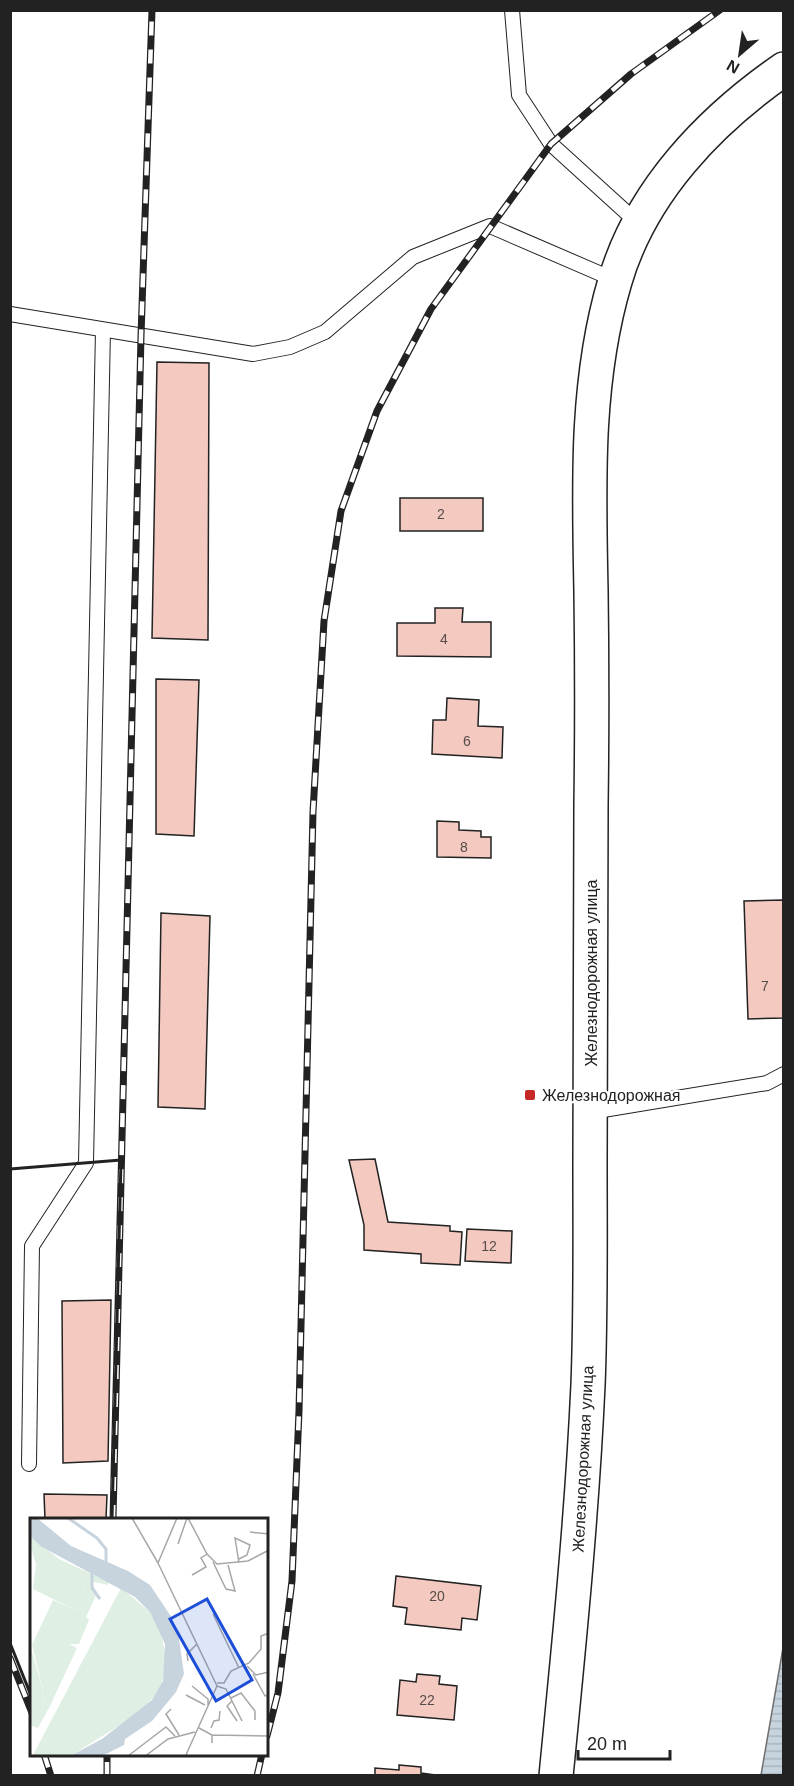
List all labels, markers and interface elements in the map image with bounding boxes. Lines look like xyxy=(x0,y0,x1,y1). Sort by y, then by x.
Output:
north arrow xyxy=(710,24,770,84)
text: N xyxy=(724,56,742,77)
house number: 2 xyxy=(437,506,445,522)
house number: 4 xyxy=(440,631,448,647)
house number: 6 xyxy=(463,733,471,749)
house number: 8 xyxy=(460,839,468,855)
street label: Железнодорожная улица xyxy=(583,879,600,1066)
house number: 7 xyxy=(761,978,769,994)
place label: Железнодорожная xyxy=(542,1087,681,1104)
marker: Железнодорожная xyxy=(523,1088,537,1102)
house number: 12 xyxy=(481,1238,497,1254)
street label: Железнодорожная улица xyxy=(570,1365,596,1553)
inset map xyxy=(30,1518,268,1756)
house number: 20 xyxy=(429,1588,445,1604)
house number: 22 xyxy=(419,1692,435,1708)
scale bar xyxy=(578,1723,670,1761)
text: 20 m xyxy=(587,1734,627,1754)

